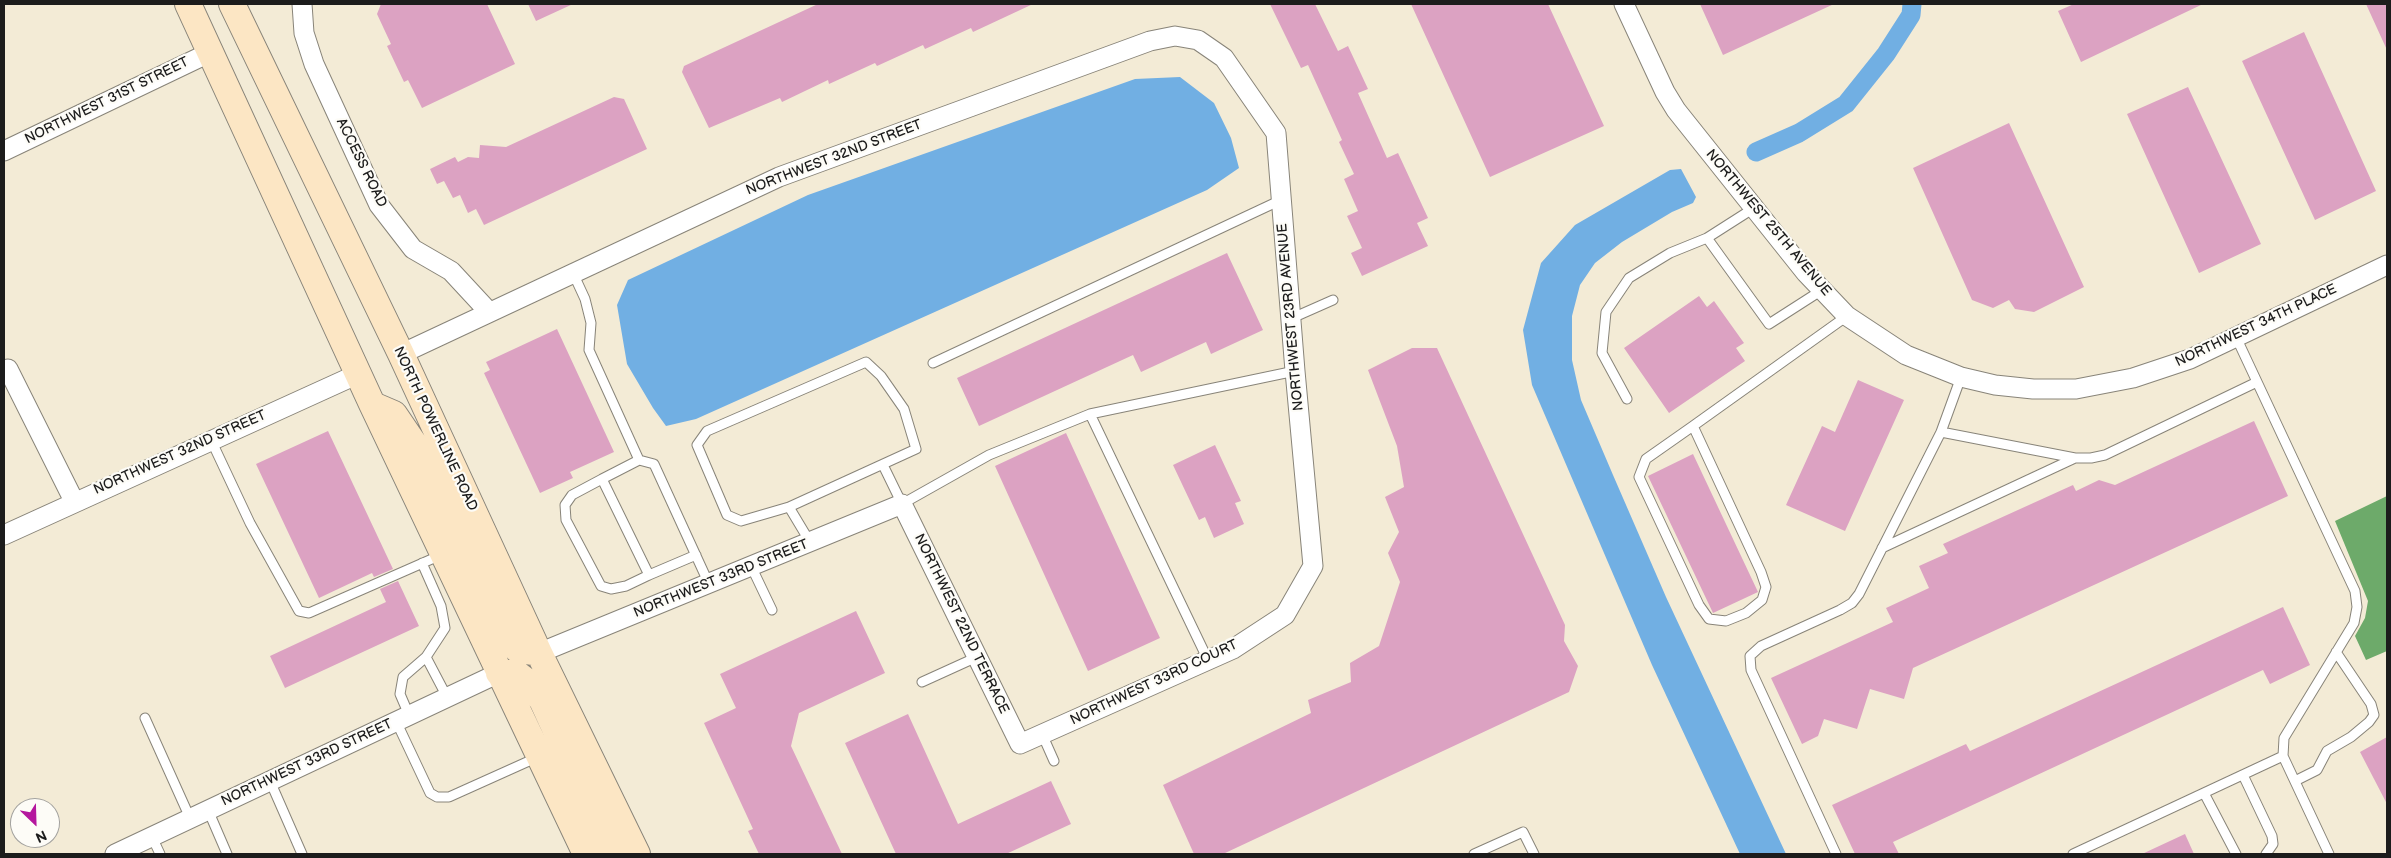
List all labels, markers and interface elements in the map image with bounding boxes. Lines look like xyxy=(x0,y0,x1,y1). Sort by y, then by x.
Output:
street label: NORTHWEST 31ST STREET xyxy=(22,54,192,148)
street label: ACCESS ROAD xyxy=(332,116,390,210)
street label: NORTHWEST 32ND STREET xyxy=(744,117,924,199)
street label: NORTHWEST 25TH AVENUE xyxy=(1702,146,1834,300)
street label: NORTHWEST 23RD AVENUE xyxy=(1274,223,1308,411)
street label: NORTHWEST 34TH PLACE xyxy=(2173,281,2339,371)
street label: NORTH POWERLINE ROAD xyxy=(389,344,481,514)
street label: NORTHWEST 32ND STREET xyxy=(91,407,269,499)
street label: NORTHWEST 22ND TERRACE xyxy=(910,531,1012,717)
street label: NORTHWEST 33RD STREET xyxy=(631,536,811,622)
street label: NORTHWEST 33RD COURT xyxy=(1068,637,1240,729)
street label: NORTHWEST 33RD STREET xyxy=(219,716,395,810)
north arrow xyxy=(10,798,60,848)
text: N xyxy=(33,826,49,846)

